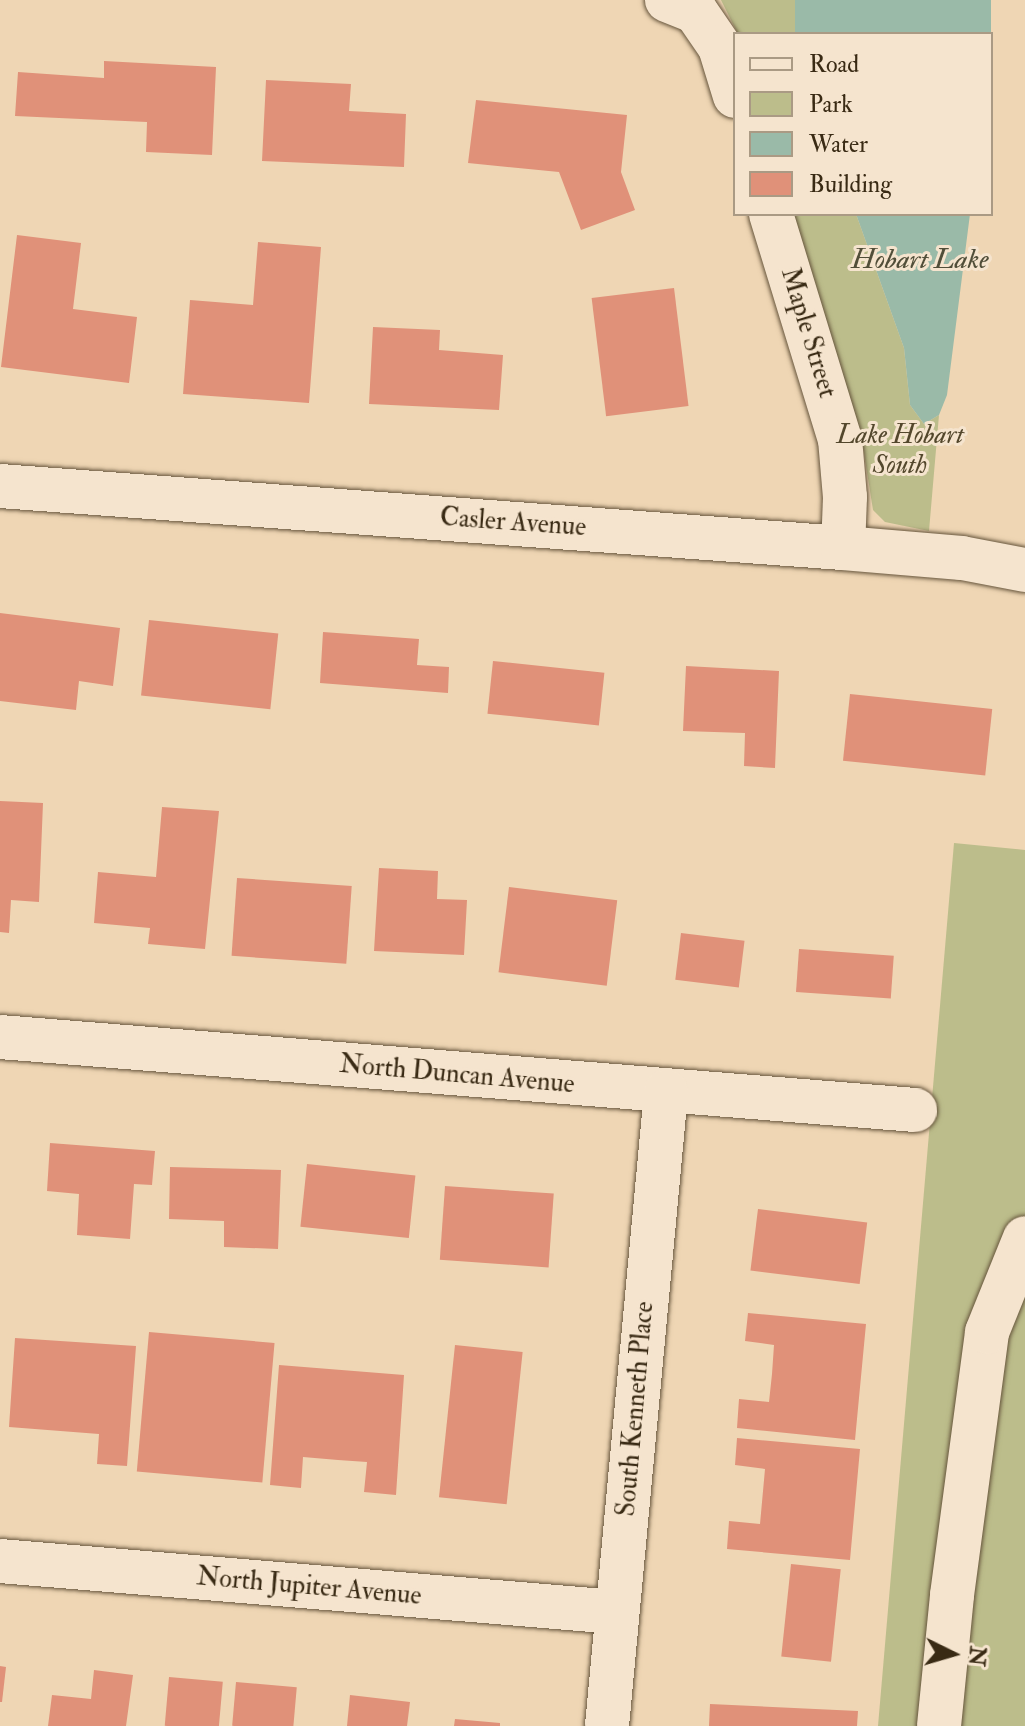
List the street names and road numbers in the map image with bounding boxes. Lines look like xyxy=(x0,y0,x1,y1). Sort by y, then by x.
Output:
street label: Maple Street xyxy=(773,264,843,402)
street label: Casler Avenue xyxy=(439,502,587,544)
street label: North Duncan Avenue xyxy=(338,1049,576,1101)
street label: South Kenneth Place xyxy=(611,1300,661,1518)
street label: North Jupiter Avenue xyxy=(195,1562,423,1612)

